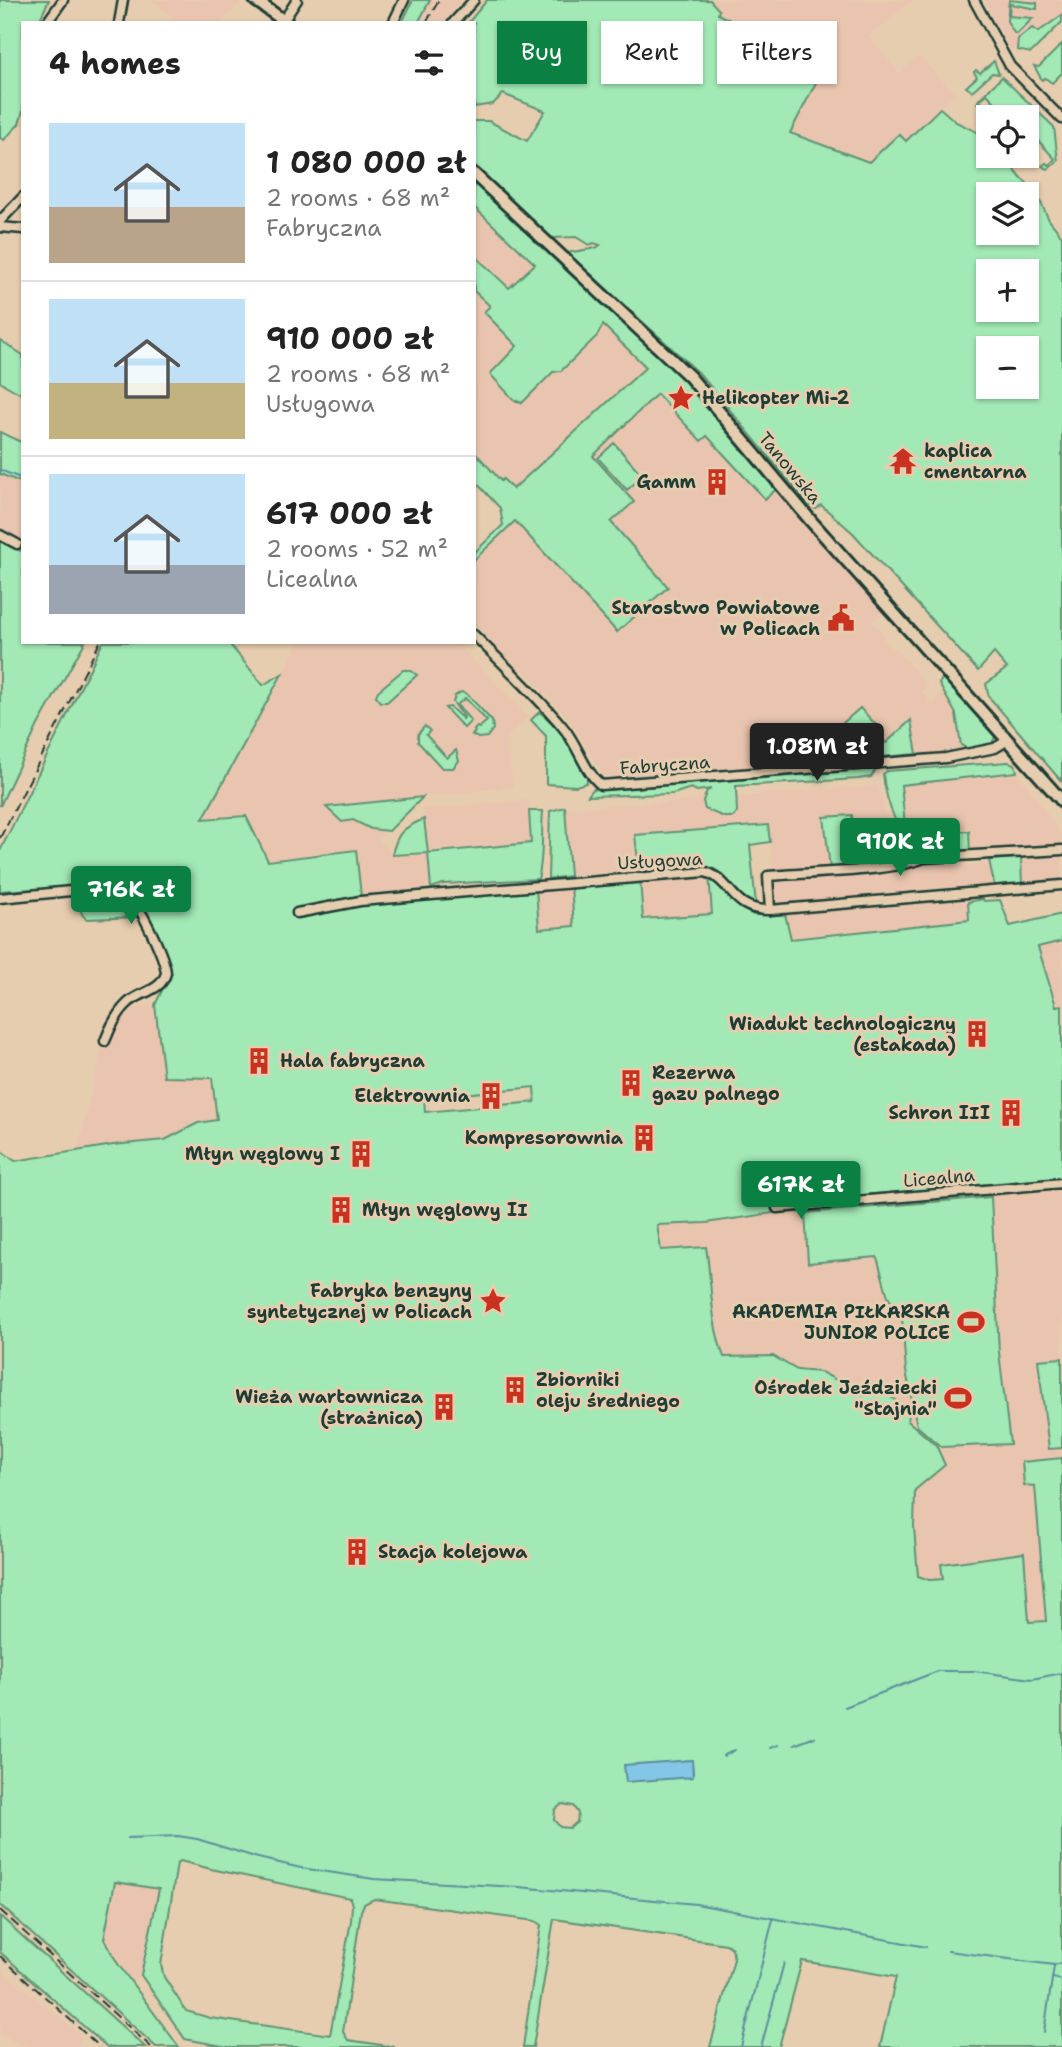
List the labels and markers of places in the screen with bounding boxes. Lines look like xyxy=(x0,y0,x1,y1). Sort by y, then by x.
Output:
place icon: Helikopter Mi-2 xyxy=(666,383,696,413)
place label: Helikopter Mi-2 xyxy=(702,386,850,410)
place label: kaplica cmentarna xyxy=(924,439,1027,484)
temple icon: kaplica cmentarna xyxy=(888,446,918,476)
building icon: Gamm xyxy=(702,467,732,497)
place label: Gamm xyxy=(636,470,697,494)
place label: Starostwo Powiatowe w Policach xyxy=(612,596,820,641)
public building icon: Starostwo Powiatowe w Policach xyxy=(826,603,856,633)
pin: 1.08M zł xyxy=(745,724,889,783)
pin: 910K zł xyxy=(835,818,965,878)
pin: 716K zł xyxy=(66,866,196,926)
place label: Wiadukt technologiczny (estakada) xyxy=(729,1012,956,1057)
building icon: Wiadukt technologiczny (estakada) xyxy=(962,1019,992,1049)
building icon: Hala fabryczna xyxy=(244,1046,274,1076)
place label: Hala fabryczna xyxy=(280,1049,425,1073)
place label: Rezerwa gazu palnego xyxy=(652,1061,780,1106)
building icon: Rezerwa gazu palnego xyxy=(616,1068,646,1098)
building icon: Elektrownia xyxy=(476,1081,506,1111)
place label: Elektrownia xyxy=(354,1084,471,1108)
building icon: Schron III xyxy=(996,1098,1026,1128)
place label: Schron III xyxy=(888,1101,990,1125)
building icon: Kompresorownia xyxy=(629,1123,659,1153)
place label: Kompresorownia xyxy=(465,1126,624,1150)
building icon: Młyn węglowy I xyxy=(346,1139,376,1169)
place label: Młyn węglowy I xyxy=(185,1142,340,1166)
pin: 617K zł xyxy=(736,1162,866,1221)
building icon: Młyn węglowy II xyxy=(326,1195,356,1225)
place label: Młyn węglowy II xyxy=(362,1198,528,1222)
place label: Fabryka benzyny syntetycznej w Policach xyxy=(247,1279,472,1324)
place icon: Fabryka benzyny syntetycznej w Policach xyxy=(478,1286,508,1316)
place label: AKADEMIA PIŁKARSKA JUNIOR POLICE xyxy=(732,1300,950,1345)
sports icon: AKADEMIA PIŁKARSKA JUNIOR POLICE xyxy=(956,1307,986,1337)
place label: Zbiorniki oleju średniego xyxy=(536,1368,680,1413)
building icon: Zbiorniki oleju średniego xyxy=(500,1375,530,1405)
place label: Ośrodek Jeździecki "Stajnia" xyxy=(754,1376,937,1421)
sports icon: Ośrodek Jeździecki "Stajnia" xyxy=(943,1383,973,1413)
place label: Wieża wartownicza (strażnica) xyxy=(235,1385,424,1430)
building icon: Wieża wartownicza (strażnica) xyxy=(429,1392,459,1422)
building icon: Stacja kolejowa xyxy=(342,1537,372,1567)
place label: Stacja kolejowa xyxy=(378,1540,528,1564)

